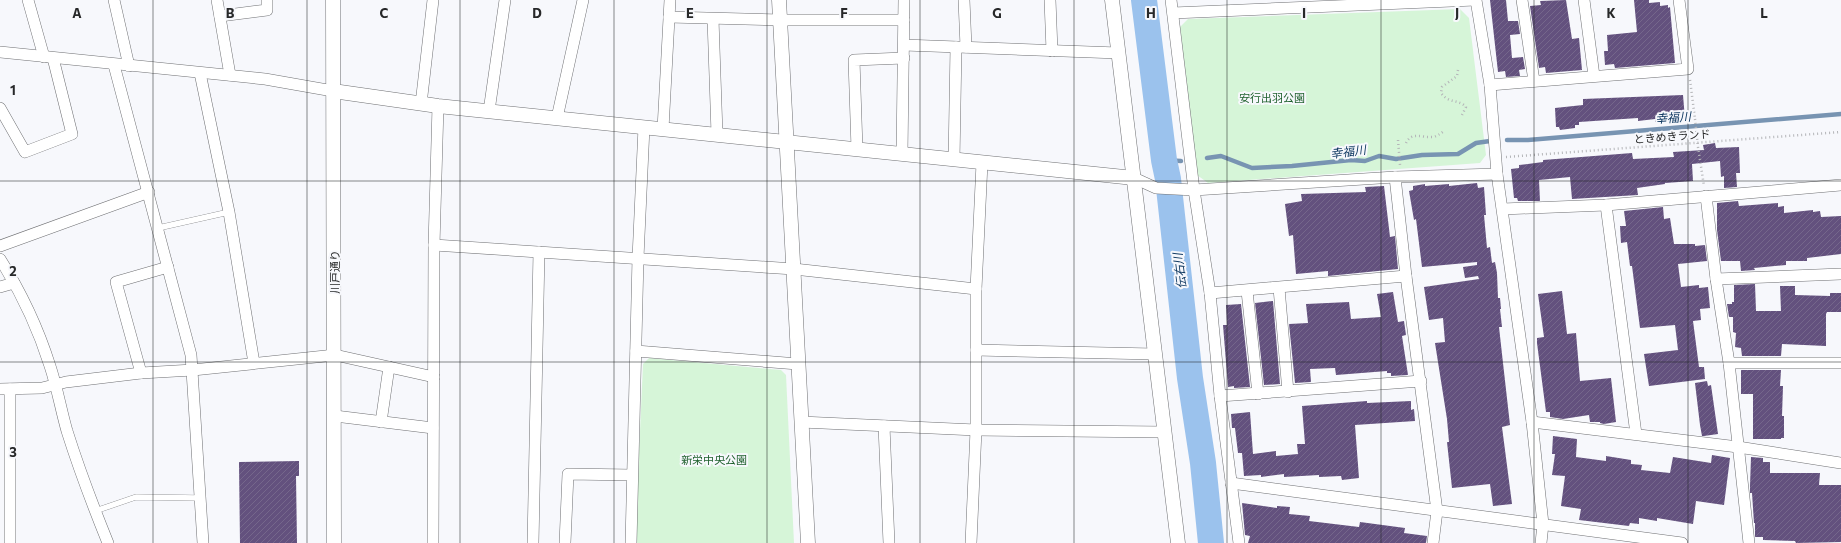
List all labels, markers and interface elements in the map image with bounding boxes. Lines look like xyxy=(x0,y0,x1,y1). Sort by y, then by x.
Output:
text: A xyxy=(72,5,82,21)
text: B xyxy=(226,5,235,21)
text: C xyxy=(380,5,389,21)
text: D xyxy=(532,5,542,21)
text: E xyxy=(686,5,694,21)
text: F xyxy=(840,5,848,21)
text: G xyxy=(992,5,1002,21)
text: H xyxy=(1146,5,1156,21)
text: I xyxy=(1302,5,1306,21)
text: J xyxy=(1455,5,1459,21)
text: K xyxy=(1606,5,1616,21)
text: L xyxy=(1760,5,1768,21)
text: 1 xyxy=(10,82,16,98)
park label: 安行出羽公園 xyxy=(1239,91,1305,104)
water label: 幸福川 xyxy=(1655,109,1693,125)
street label: ときめきランド xyxy=(1633,127,1711,145)
water label: 幸福川 xyxy=(1329,142,1369,160)
street label: 川戸通り xyxy=(328,250,341,294)
water label: 伝右川 xyxy=(1170,250,1188,290)
text: 2 xyxy=(9,263,17,279)
text: 3 xyxy=(9,444,17,460)
park label: 新栄中央公園 xyxy=(681,453,747,466)

